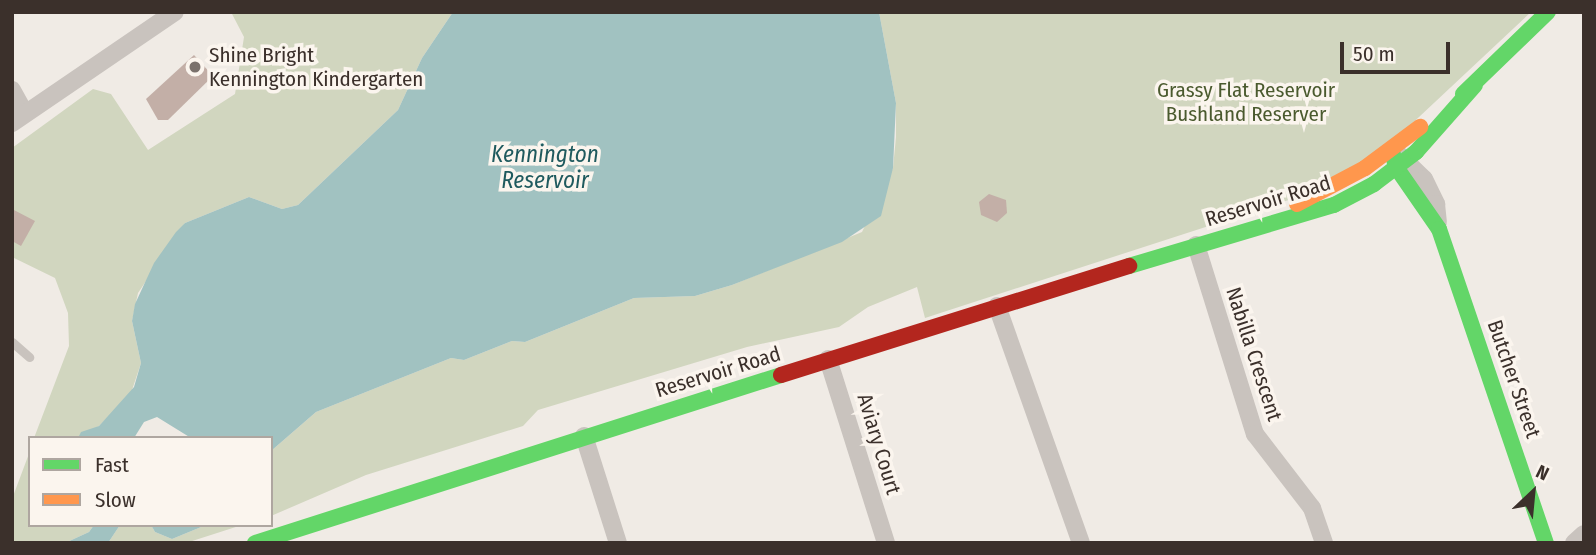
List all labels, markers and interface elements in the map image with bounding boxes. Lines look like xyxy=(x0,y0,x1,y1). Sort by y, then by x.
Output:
scale bar xyxy=(1344,28,1454,72)
text: 50 m xyxy=(1353,41,1395,67)
place label: Shine Bright Kennington Kindergarten xyxy=(209,42,423,92)
marker: Shine Bright Kennington Kindergarten xyxy=(187,59,203,75)
park label: Grassy Flat Reservoir Bushland Reserver xyxy=(1157,77,1335,127)
water label: Kennington Reservoir xyxy=(491,140,599,194)
street label: Reservoir Road xyxy=(1202,170,1334,232)
street label: Nabilla Crescent xyxy=(1221,284,1287,424)
street label: Butcher Street xyxy=(1482,317,1546,441)
street label: Reservoir Road xyxy=(652,341,784,403)
street label: Aviary Court xyxy=(852,391,906,497)
legend xyxy=(28,436,273,527)
text: Fast xyxy=(95,452,129,478)
north arrow xyxy=(1498,457,1568,527)
text: N xyxy=(1532,460,1553,486)
text: Slow xyxy=(95,487,136,513)

